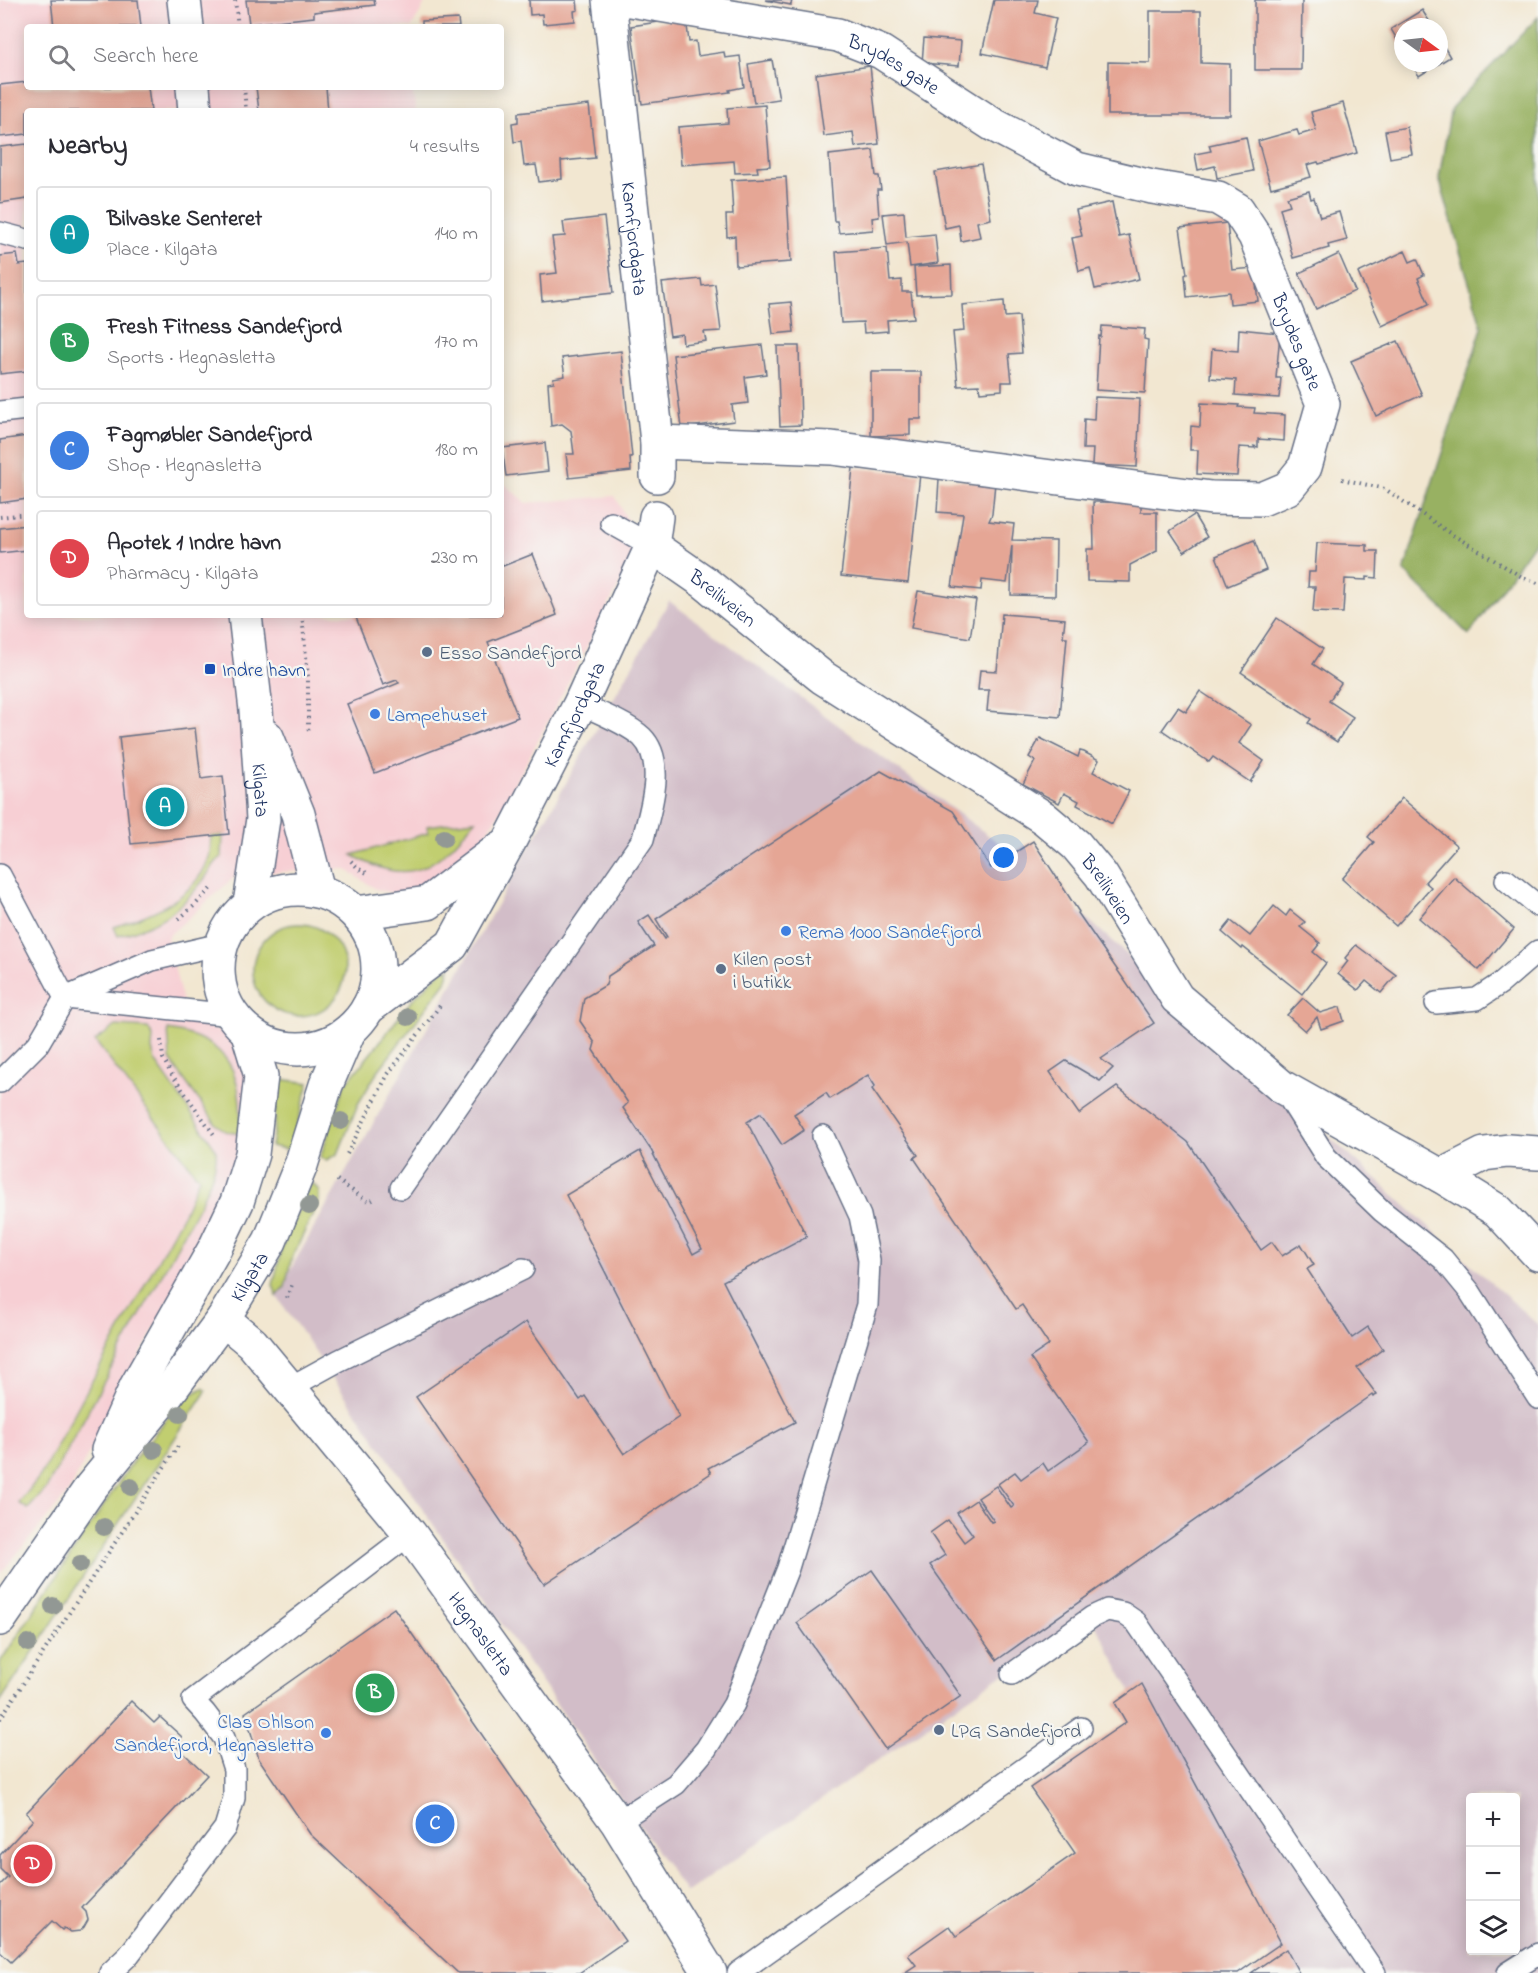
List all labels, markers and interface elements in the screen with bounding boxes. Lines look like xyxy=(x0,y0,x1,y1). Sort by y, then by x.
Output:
north arrow xyxy=(1394,18,1448,72)
search box xyxy=(24,24,504,90)
street label: Brydes gate xyxy=(842,28,945,103)
icon: search xyxy=(45,41,78,74)
text: Search here xyxy=(93,41,198,73)
text: Nearby xyxy=(48,128,127,166)
text: 4 results xyxy=(410,133,480,162)
street label: Kamfjordgata xyxy=(612,180,653,297)
text: Bilvaske Senteret xyxy=(107,204,262,236)
text: A xyxy=(63,220,76,249)
text: 140 m xyxy=(434,220,478,249)
text: Place · Kilgata xyxy=(107,236,218,265)
street label: Brydes gate xyxy=(1262,289,1328,395)
text: Fresh Fitness Sandefjord xyxy=(107,312,342,344)
text: B xyxy=(63,328,76,357)
text: 170 m xyxy=(434,328,478,357)
text: Sports · Hegnasletta xyxy=(107,344,275,373)
text: Fagmøbler Sandefjord xyxy=(107,420,312,452)
text: C xyxy=(64,436,75,465)
text: 180 m xyxy=(435,436,478,465)
text: Shop · Hegnasletta xyxy=(107,452,262,481)
text: Apotek 1 Indre havn xyxy=(107,528,281,560)
text: D xyxy=(62,544,77,573)
text: 230 m xyxy=(431,544,478,573)
text: Pharmacy · Kilgata xyxy=(107,560,258,589)
street label: Breiliveien xyxy=(681,563,762,636)
place label: Esso Sandefjord xyxy=(439,640,582,669)
marker: Esso Sandefjord xyxy=(420,645,434,659)
place label: Indre havn xyxy=(222,657,306,686)
street label: Kamfjordgata xyxy=(538,658,614,773)
marker: Indre havn xyxy=(203,662,217,676)
place label: Lampehuset xyxy=(387,702,488,731)
marker: Lampehuset xyxy=(368,707,382,721)
street label: Kilgata xyxy=(242,762,275,818)
pin: A xyxy=(146,784,184,830)
your location xyxy=(989,843,1018,872)
street label: Breiliveien xyxy=(1072,848,1140,931)
place label: Rema 1000 Sandefjord xyxy=(798,919,981,948)
marker: Rema 1000 Sandefjord xyxy=(779,924,793,938)
place label: Kilen post i butikk xyxy=(733,946,812,998)
marker: Kilen post i butikk xyxy=(714,962,728,976)
street label: Kilgata xyxy=(225,1247,277,1308)
street label: Hegnasletta xyxy=(439,1587,520,1683)
pin: B xyxy=(356,1670,394,1716)
place label: Clas Ohlson Sandefjord, Hegnasletta xyxy=(114,1709,314,1762)
place label: LPG Sandefjord xyxy=(951,1718,1081,1747)
marker: LPG Sandefjord xyxy=(932,1723,946,1737)
marker: Clas Ohlson Sandefjord, Hegnasletta xyxy=(319,1726,333,1740)
map controls xyxy=(1466,1793,1520,1955)
button: + xyxy=(1466,1793,1520,1847)
pin: C xyxy=(416,1802,454,1846)
pin: D xyxy=(14,1842,52,1886)
button: − xyxy=(1466,1847,1520,1901)
button: layers xyxy=(1466,1901,1520,1955)

